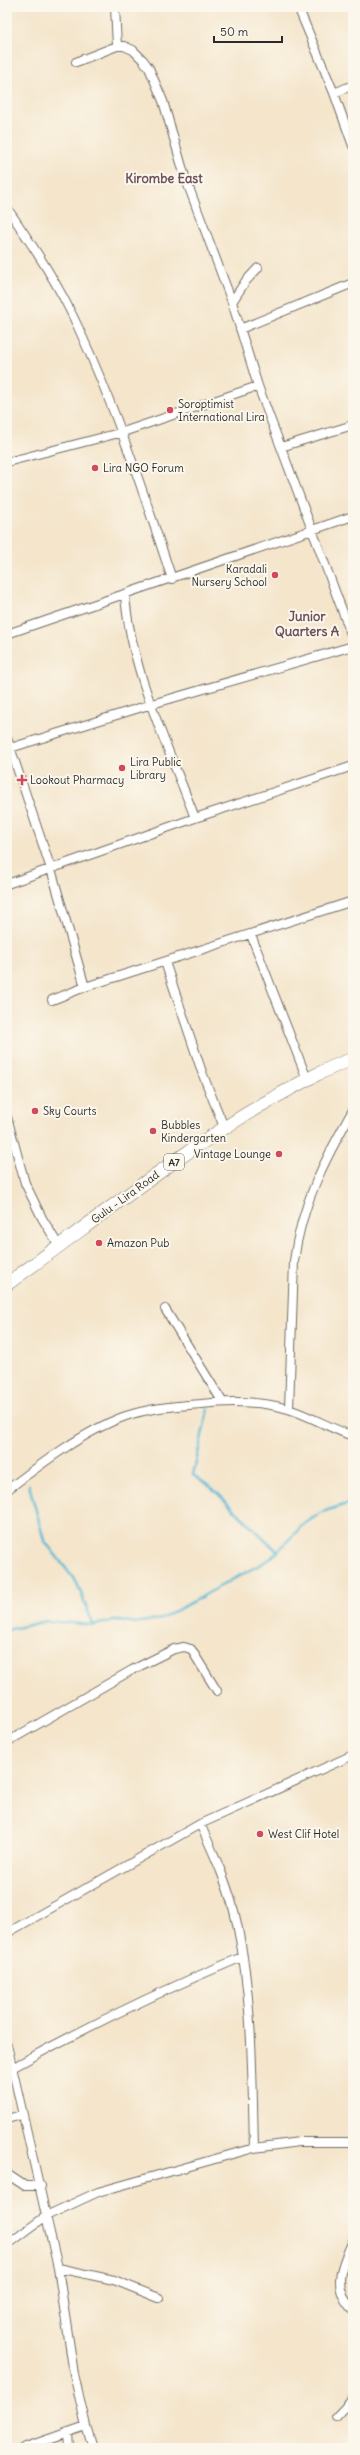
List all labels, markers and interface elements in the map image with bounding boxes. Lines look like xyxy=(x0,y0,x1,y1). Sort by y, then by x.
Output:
scale bar xyxy=(214,18,282,44)
text: 50 m xyxy=(220,24,249,39)
district label: Kirombe East xyxy=(125,170,203,187)
place label: Soroptimist International Lira xyxy=(178,397,265,424)
marker: Soroptimist International Lira xyxy=(165,405,175,415)
place label: Lira NGO Forum xyxy=(103,461,184,475)
marker: Lira NGO Forum xyxy=(90,463,100,473)
place label: Karadali Nursery School xyxy=(191,562,267,589)
marker: Karadali Nursery School xyxy=(270,570,280,580)
district label: Junior Quarters A xyxy=(275,608,340,640)
place label: Lira Public Library xyxy=(130,755,182,782)
marker: Lira Public Library xyxy=(117,763,127,773)
place label: Lookout Pharmacy xyxy=(30,773,124,787)
marker: Lookout Pharmacy xyxy=(17,775,27,785)
place label: Sky Courts xyxy=(43,1104,97,1118)
marker: Sky Courts xyxy=(30,1106,40,1116)
place label: Bubbles Kindergarten xyxy=(161,1118,226,1145)
marker: Bubbles Kindergarten xyxy=(148,1126,158,1136)
place label: Vintage Lounge xyxy=(194,1147,271,1161)
marker: Vintage Lounge xyxy=(274,1149,284,1159)
road number: A7 xyxy=(164,1154,184,1170)
street label: Gulu - Lira Road xyxy=(88,1167,162,1226)
place label: Amazon Pub xyxy=(107,1236,169,1250)
marker: Amazon Pub xyxy=(94,1238,104,1248)
place label: West Clif Hotel xyxy=(268,1827,339,1841)
marker: West Clif Hotel xyxy=(255,1829,265,1839)

